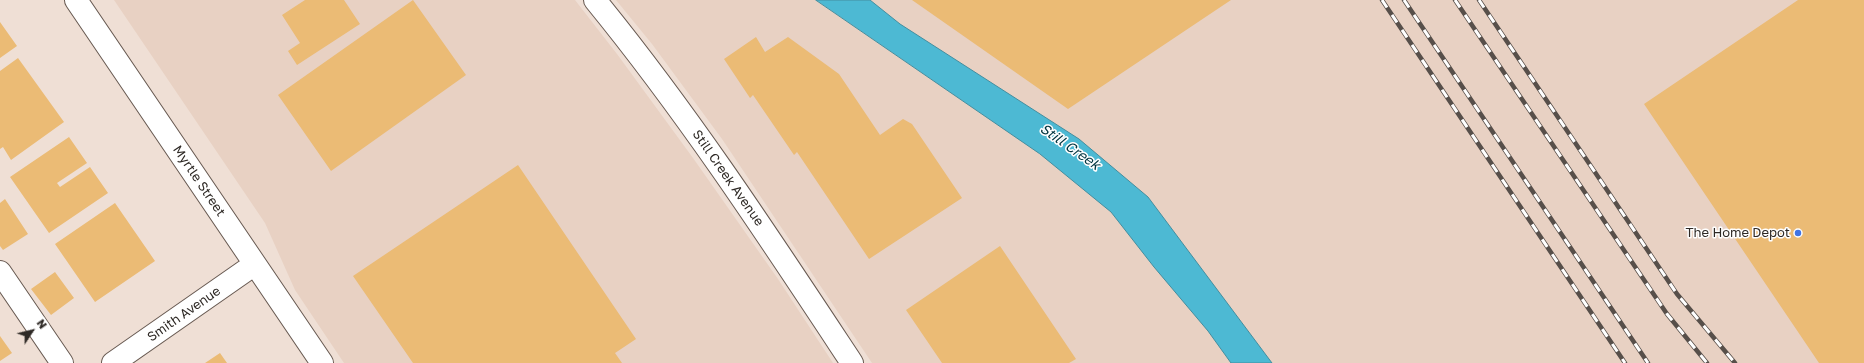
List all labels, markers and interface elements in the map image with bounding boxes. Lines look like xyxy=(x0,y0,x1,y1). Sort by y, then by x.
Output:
water label: Still Creek xyxy=(1037,120,1103,174)
street label: Still Creek Avenue xyxy=(689,127,767,229)
street label: Myrtle Street xyxy=(170,143,228,219)
place label: The Home Depot xyxy=(1686,225,1790,241)
marker: The Home Depot xyxy=(1793,228,1803,238)
street label: Smith Avenue xyxy=(144,283,224,345)
north arrow xyxy=(12,311,52,351)
text: N xyxy=(35,317,50,331)

